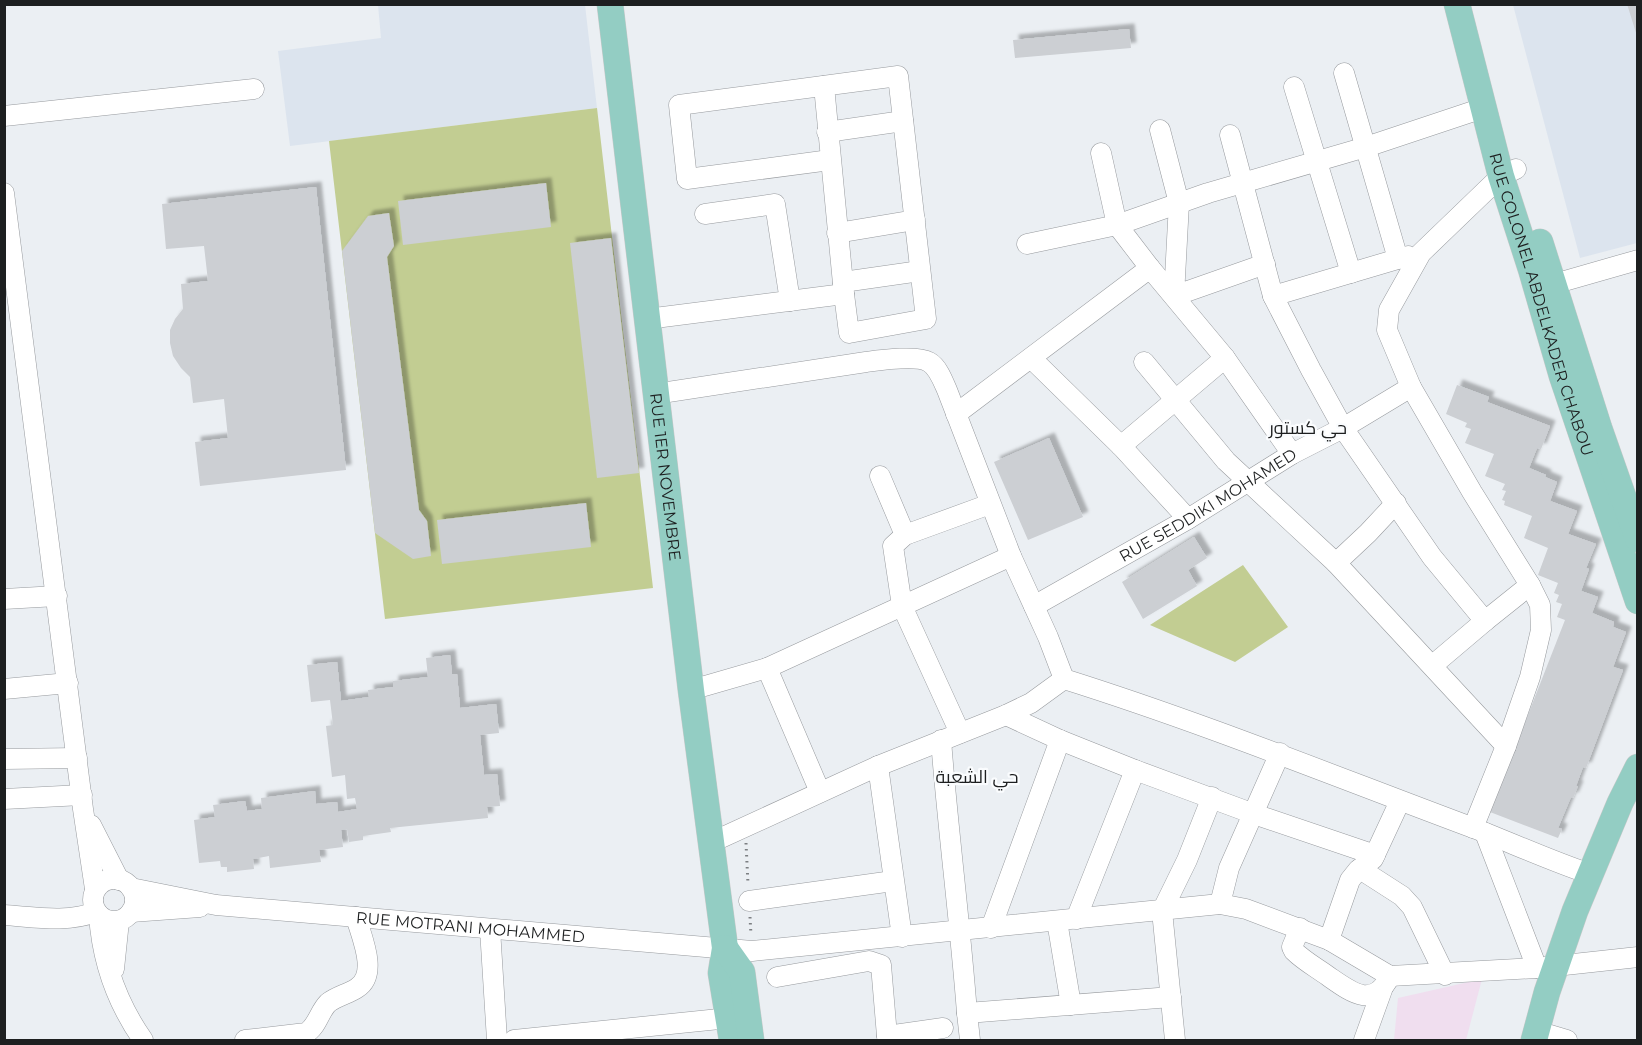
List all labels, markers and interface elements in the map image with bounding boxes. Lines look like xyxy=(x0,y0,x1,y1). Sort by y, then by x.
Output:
street label: RUE COLONEL ABDELKADER CHABOU xyxy=(1485,151,1597,458)
street label: RUE 1ER NOVEMBRE xyxy=(646,392,685,562)
district label: حي كستور xyxy=(1268,417,1347,442)
street label: RUE SEDDIKI MOHAMED xyxy=(1116,445,1300,566)
district label: حي الشعبة xyxy=(935,766,1019,791)
street label: RUE MOTRANI MOHAMMED xyxy=(355,908,586,947)

